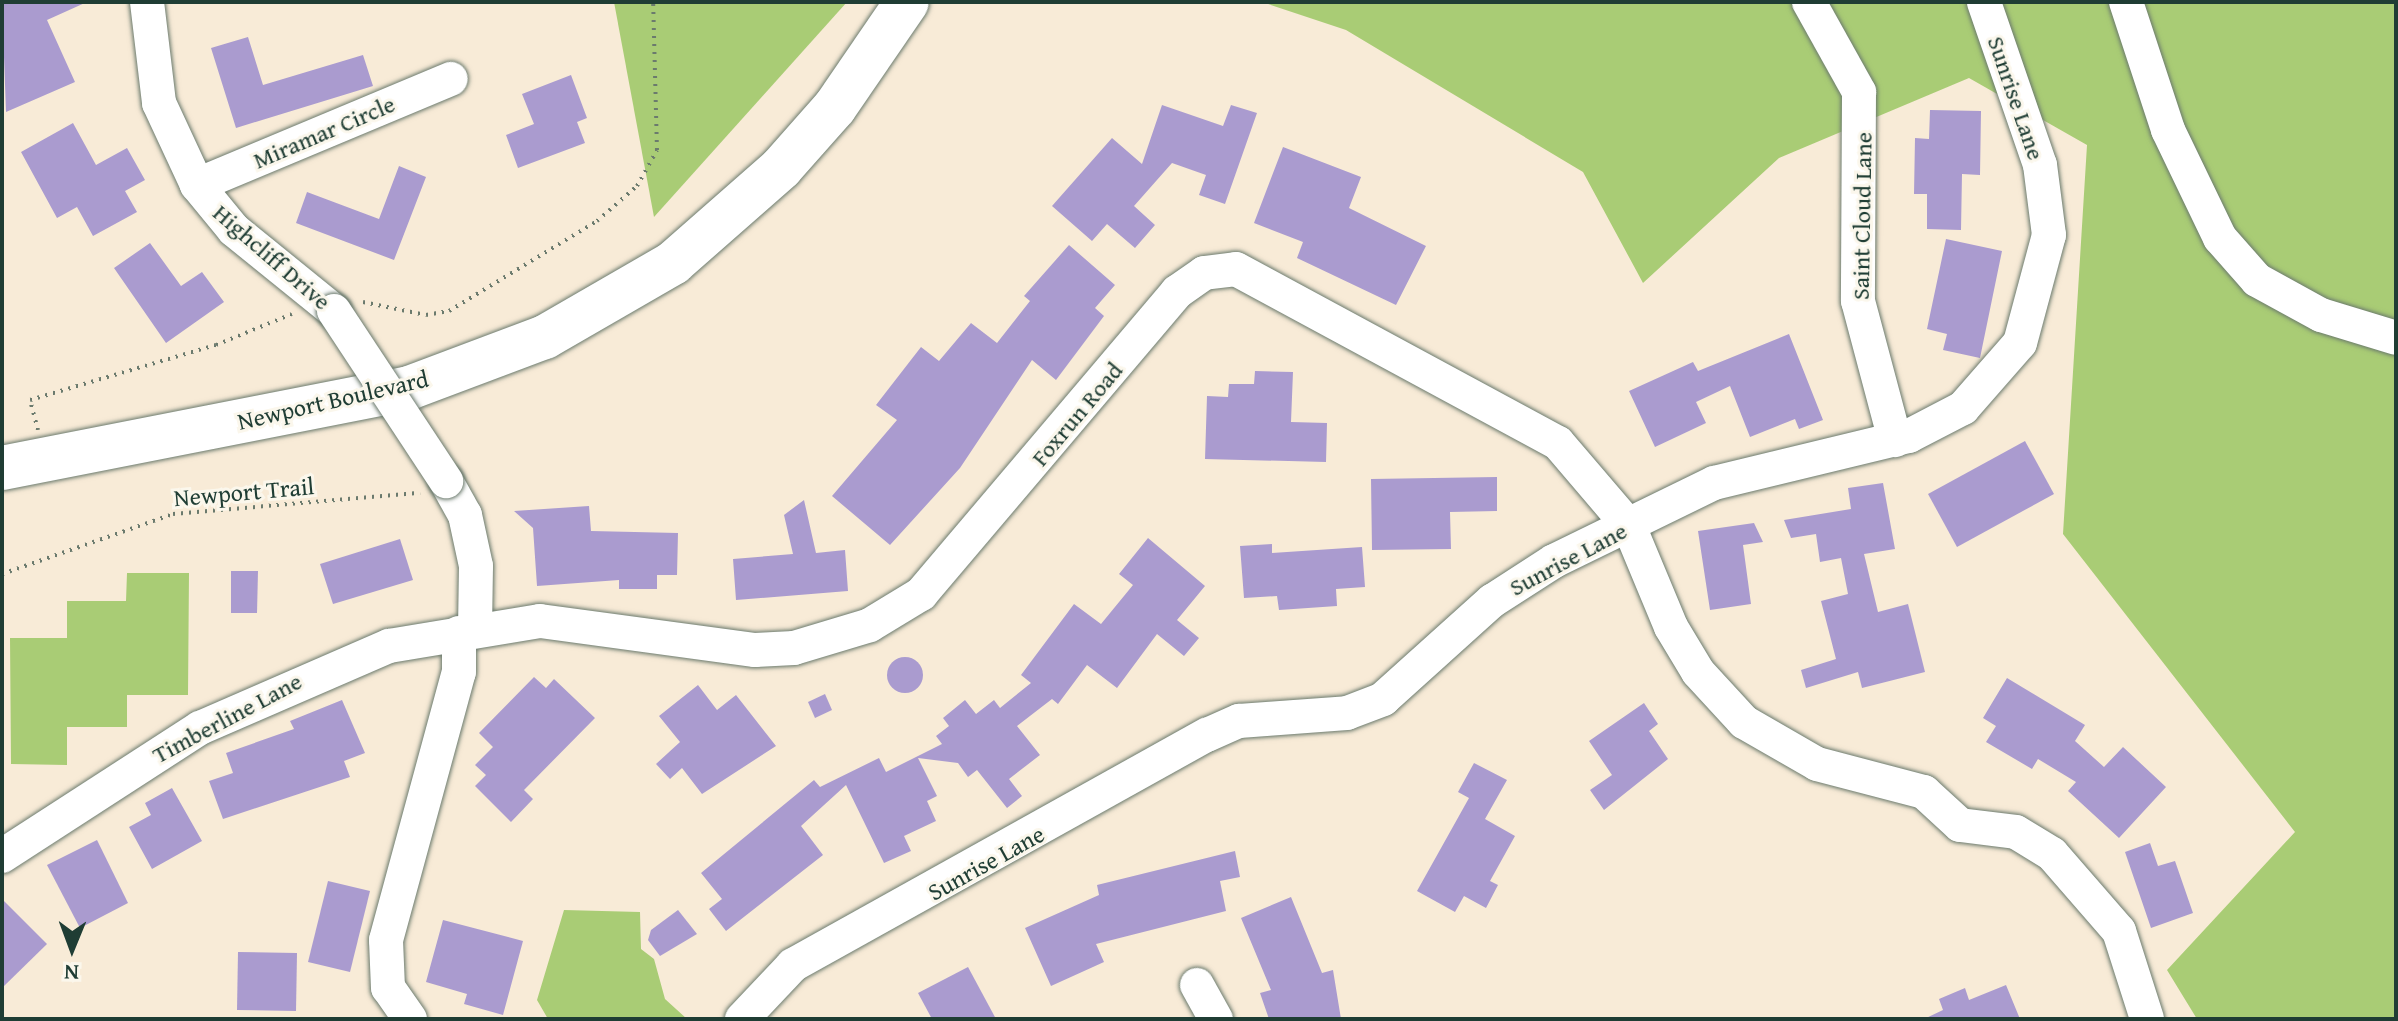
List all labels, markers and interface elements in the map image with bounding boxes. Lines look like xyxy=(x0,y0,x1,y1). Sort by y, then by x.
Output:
street label: Sunrise Lane xyxy=(1981,32,2051,164)
street label: Miramar Circle xyxy=(249,89,399,175)
street label: Saint Cloud Lane xyxy=(1846,132,1878,300)
street label: Highcliff Drive xyxy=(207,198,337,316)
street label: Foxrun Road xyxy=(1025,356,1129,472)
street label: Newport Boulevard xyxy=(235,364,431,436)
street label: Newport Trail xyxy=(173,472,315,512)
street label: Sunrise Lane xyxy=(1504,516,1632,602)
street label: Timberline Lane xyxy=(148,667,306,769)
street label: Sunrise Lane xyxy=(923,819,1049,907)
north arrow xyxy=(32,909,112,989)
text: N xyxy=(64,957,79,989)

